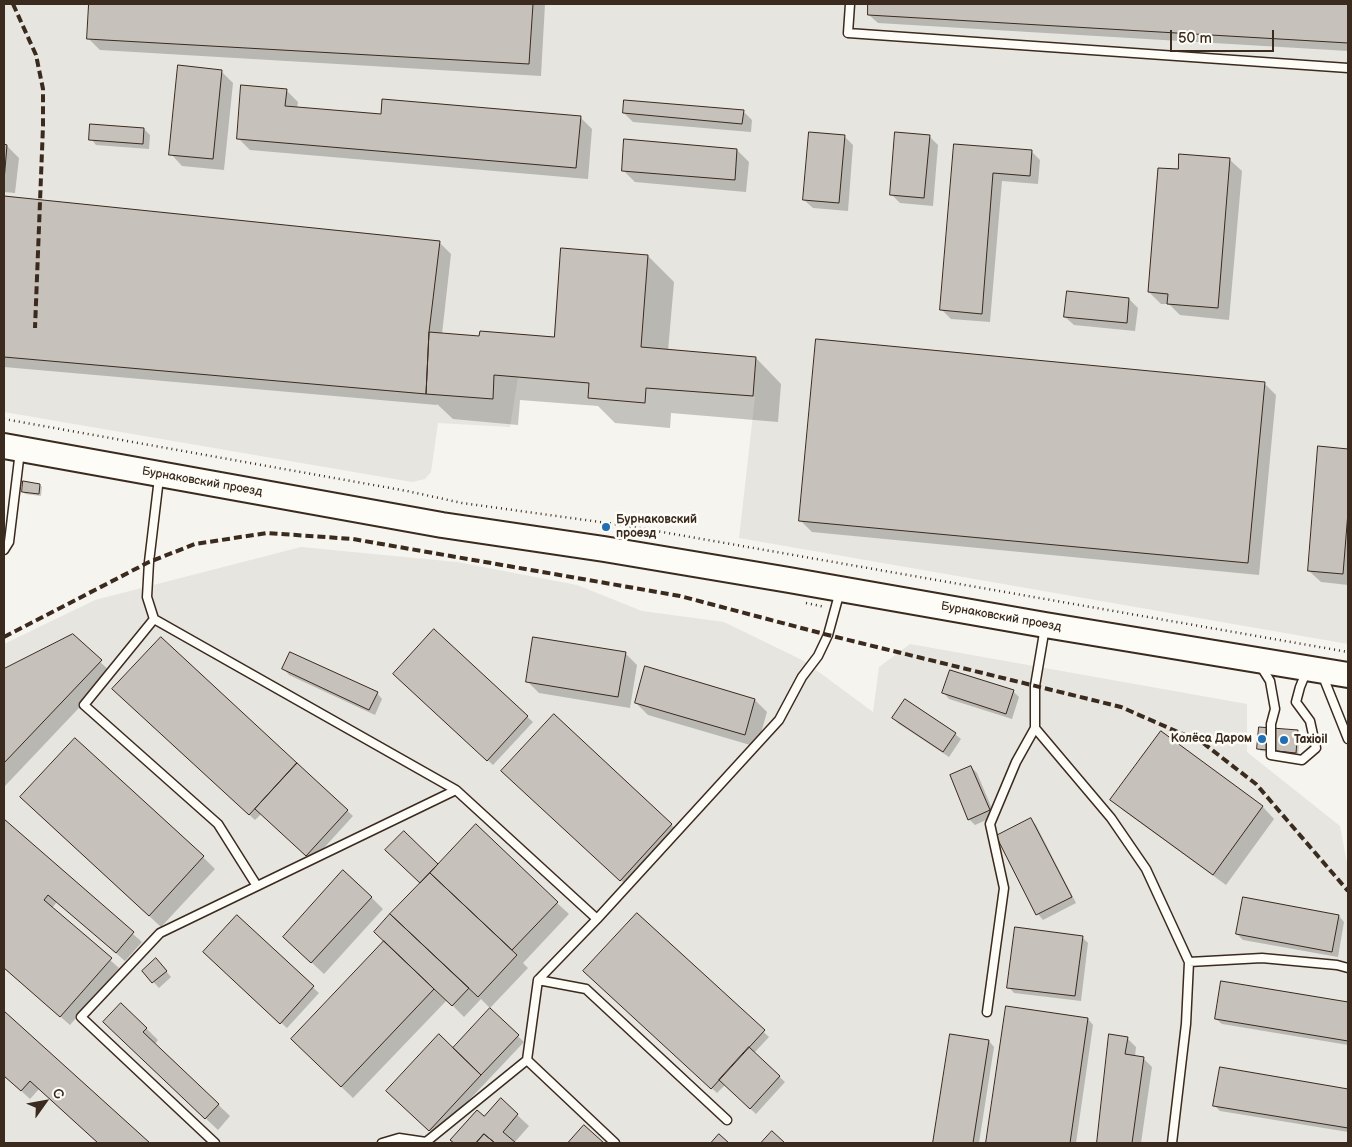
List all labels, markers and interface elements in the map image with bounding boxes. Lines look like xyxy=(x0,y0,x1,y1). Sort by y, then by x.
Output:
scale bar xyxy=(1172,20,1276,52)
text: 50 m xyxy=(1178,29,1212,48)
street label: Бурнаковский проезд xyxy=(141,464,263,500)
place label: Бурнаковский проезд xyxy=(616,513,697,541)
marker: Бурнаковский проезд xyxy=(600,521,612,533)
street label: Бурнаковский проезд xyxy=(940,599,1062,635)
place label: Колёса Даром xyxy=(1171,732,1252,746)
marker: Колёса Даром xyxy=(1256,733,1268,745)
place label: Taxioil xyxy=(1294,733,1327,747)
marker: Taxioil xyxy=(1278,734,1290,746)
north arrow xyxy=(20,1077,70,1127)
text: С xyxy=(48,1085,68,1102)

